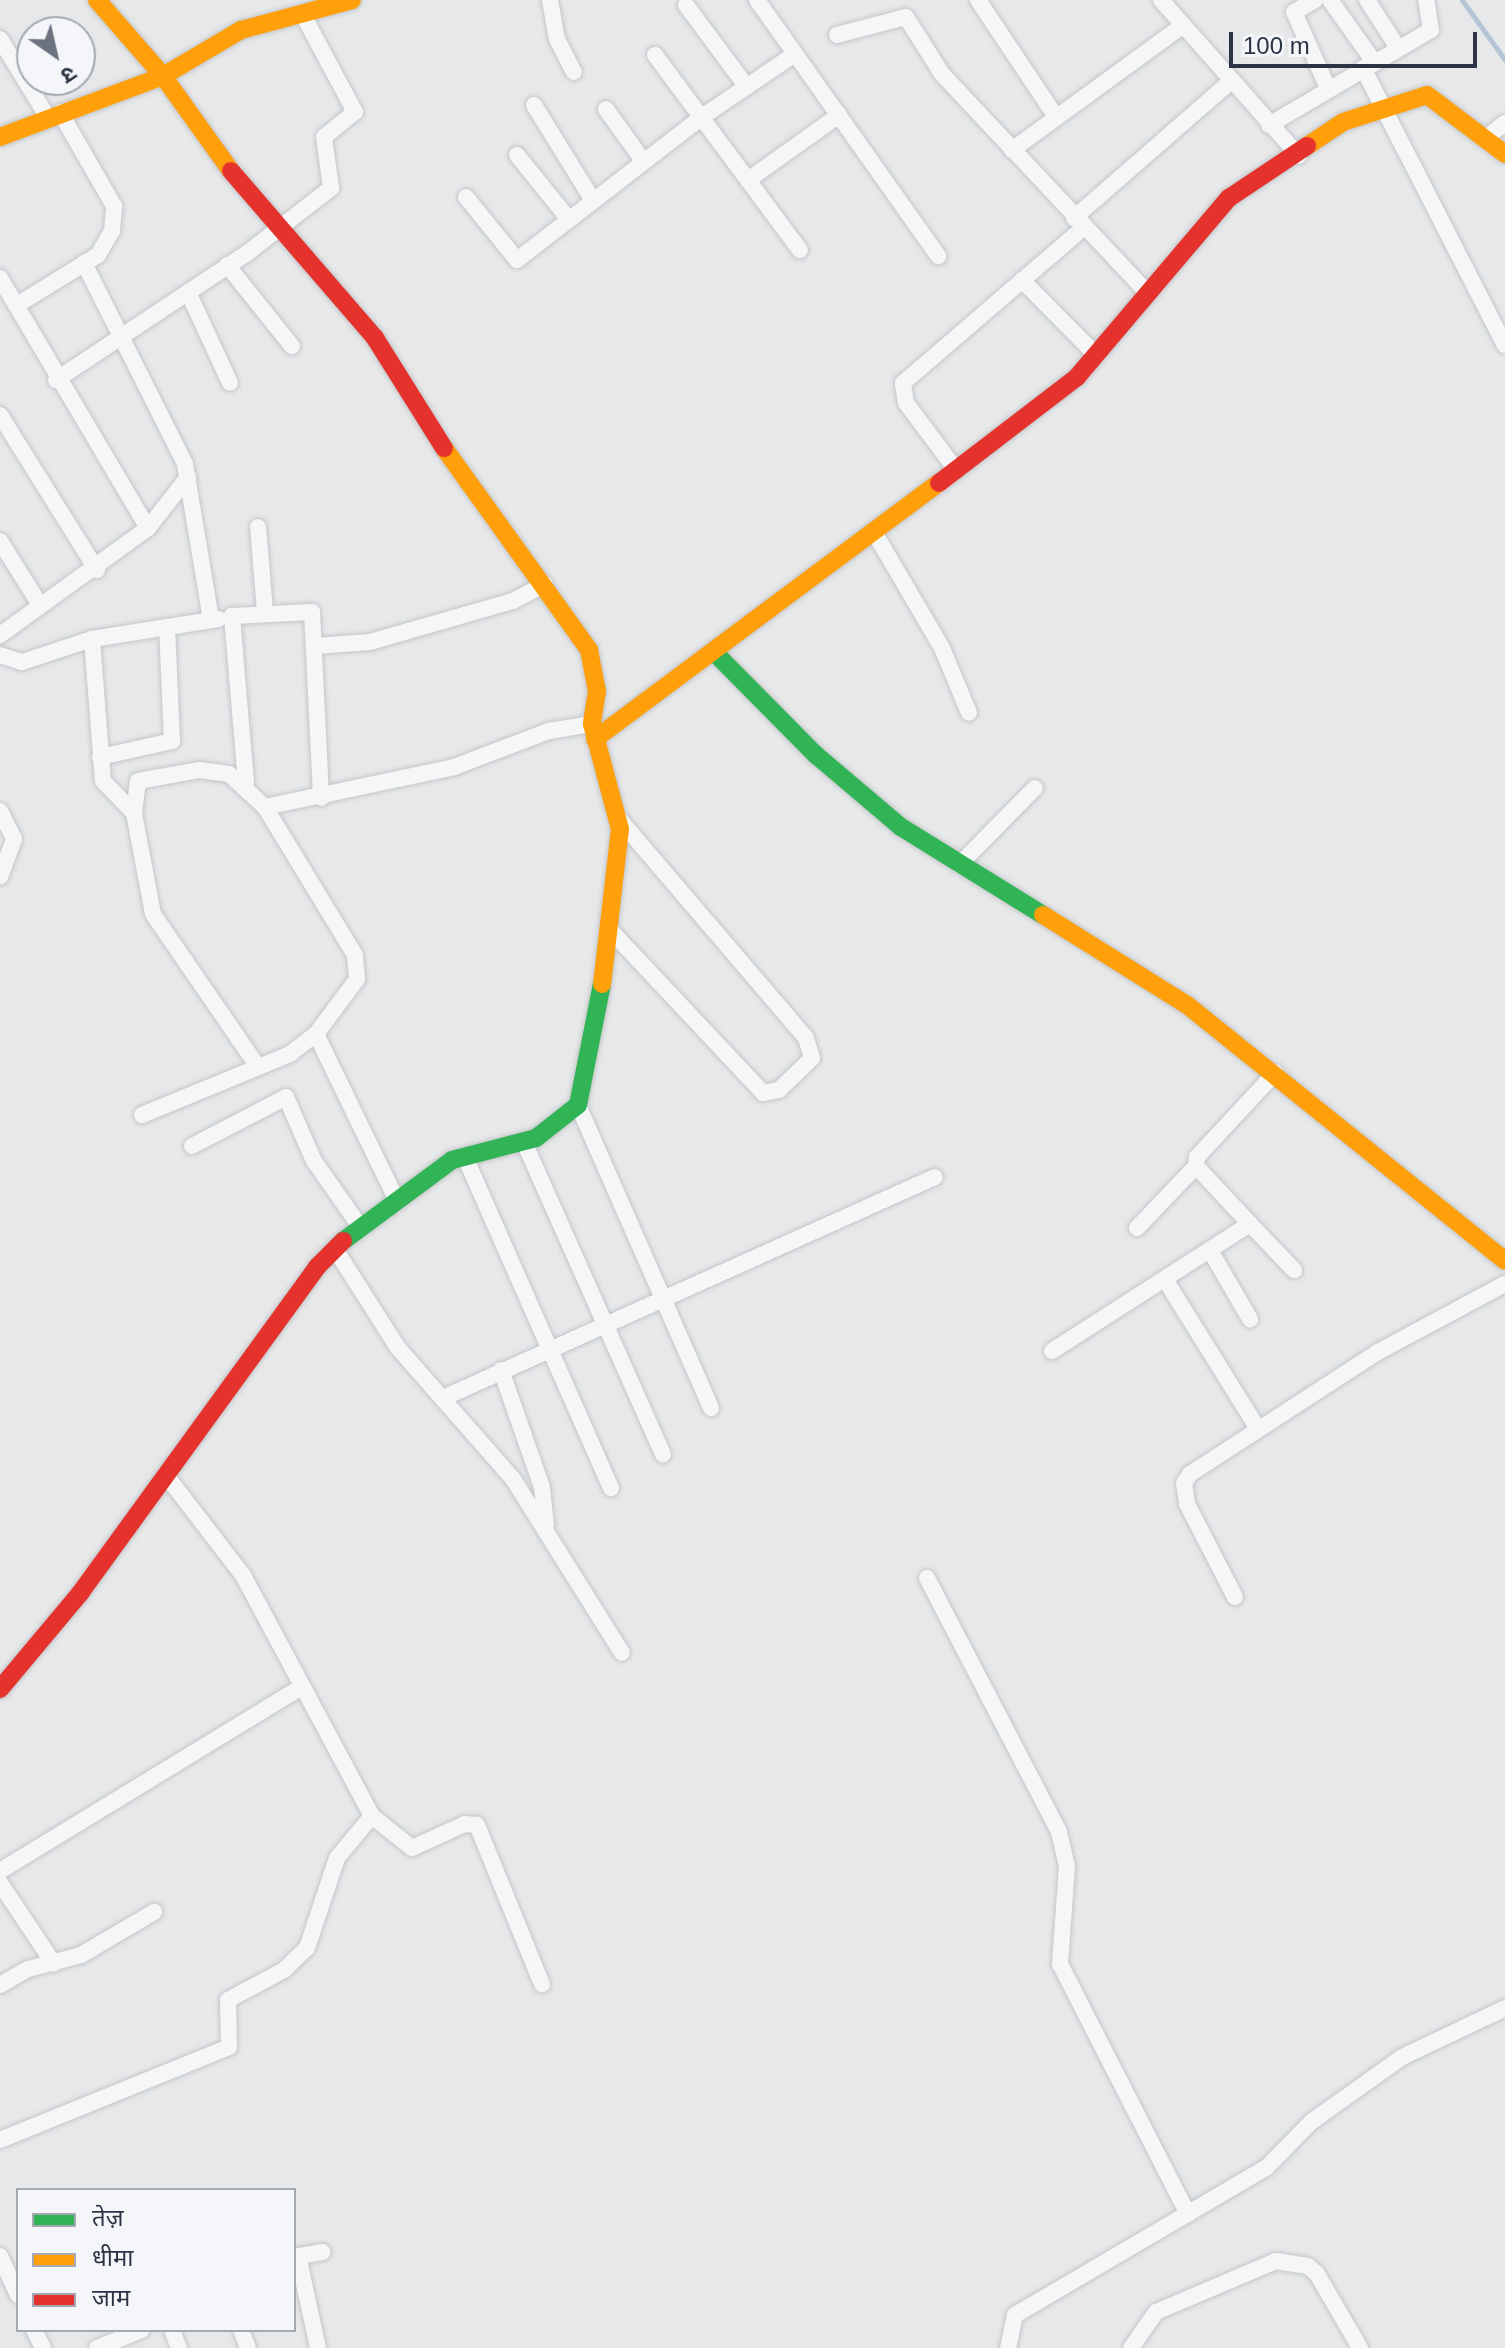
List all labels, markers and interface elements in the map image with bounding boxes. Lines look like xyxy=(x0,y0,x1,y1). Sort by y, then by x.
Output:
north arrow xyxy=(16,16,96,96)
scale bar xyxy=(1233,16,1481,66)
text: 100 m xyxy=(1243,32,1310,59)
text: उ xyxy=(56,61,81,89)
legend xyxy=(16,2188,296,2332)
text: तेज़ xyxy=(92,2204,124,2231)
text: धीमा xyxy=(92,2244,134,2271)
text: जाम xyxy=(92,2284,130,2311)

